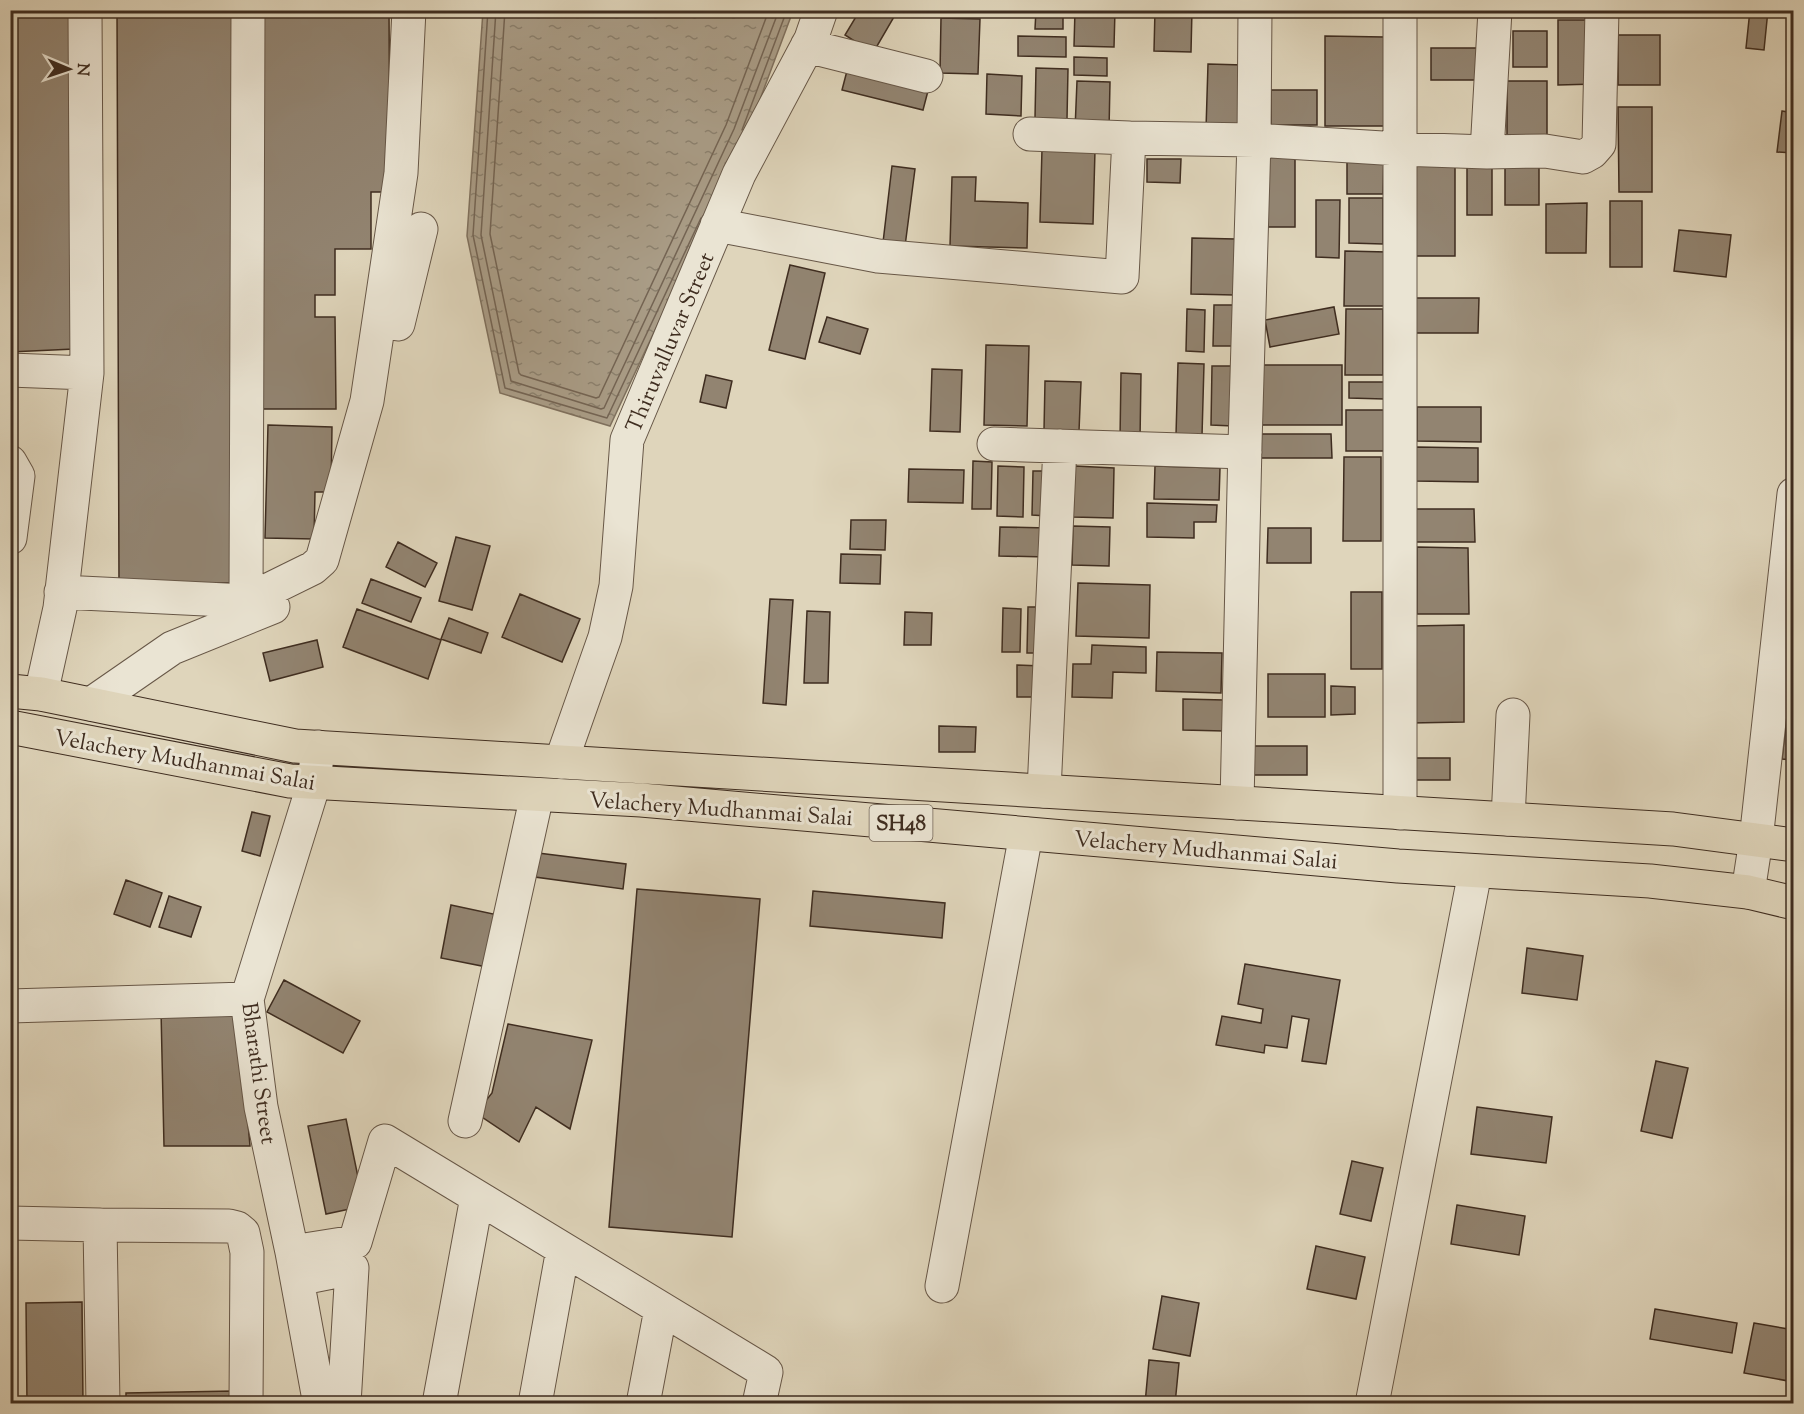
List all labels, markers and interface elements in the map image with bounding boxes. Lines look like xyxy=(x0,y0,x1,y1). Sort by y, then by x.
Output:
north arrow xyxy=(39,39,99,99)
text: N xyxy=(70,63,93,76)
street label: Thiruvalluvar Street xyxy=(619,248,724,438)
street label: Velachery Mudhanmai Salai xyxy=(51,723,317,801)
street label: Velachery Mudhanmai Salai xyxy=(588,786,854,836)
road number: SH48 xyxy=(870,805,932,841)
street label: Velachery Mudhanmai Salai xyxy=(1073,825,1339,879)
street label: Bharathi Street xyxy=(231,1000,283,1147)

